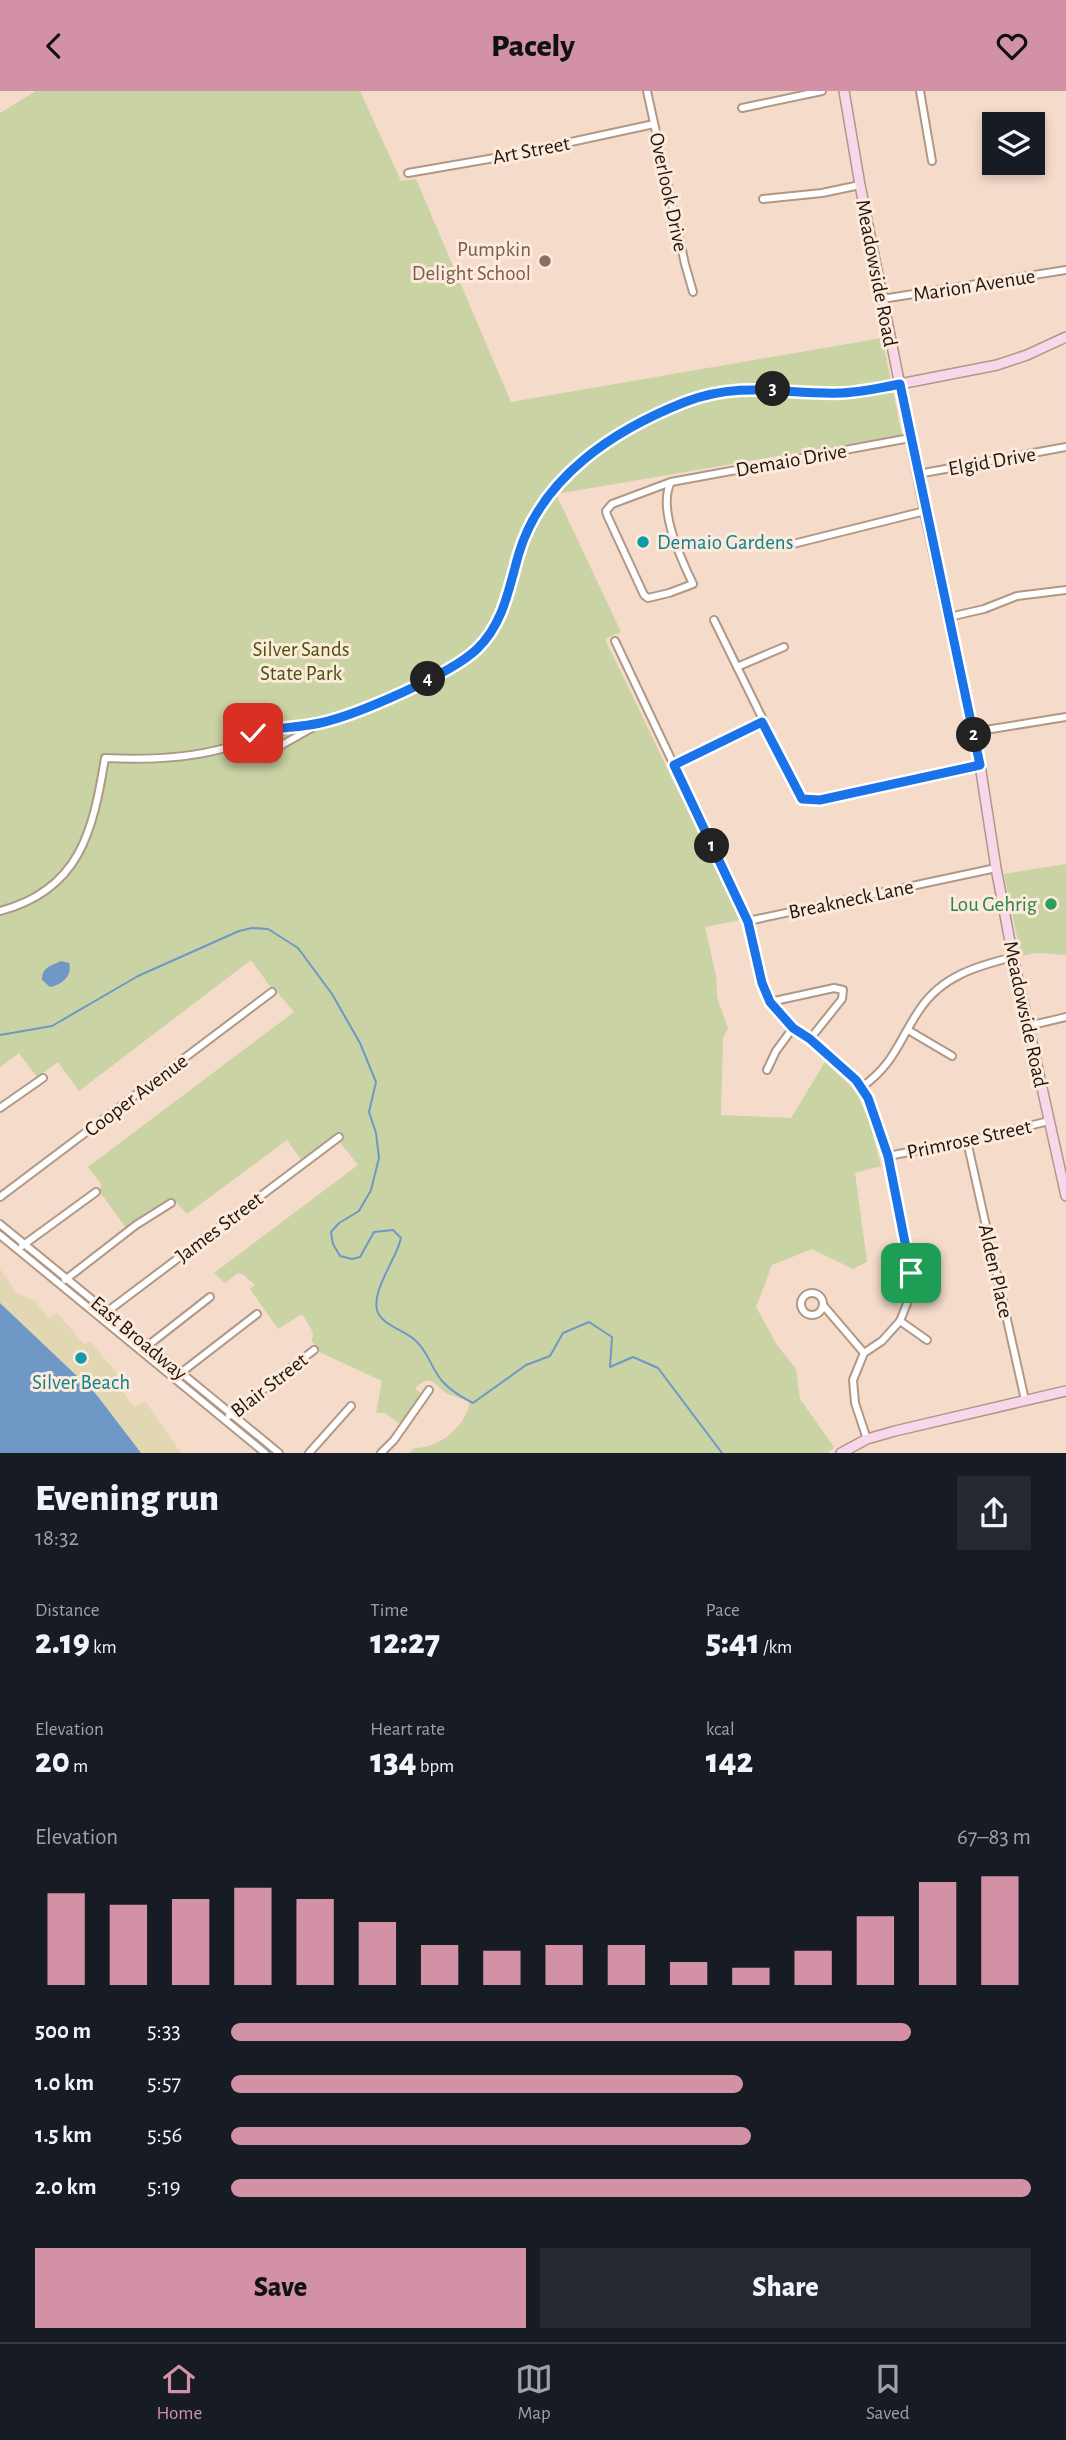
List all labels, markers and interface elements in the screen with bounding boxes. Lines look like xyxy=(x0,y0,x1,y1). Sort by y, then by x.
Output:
icon: back xyxy=(35,27,73,65)
icon: heart xyxy=(993,27,1031,65)
text: Pacely xyxy=(491,30,575,62)
map controls xyxy=(982,112,1045,175)
button: layers xyxy=(982,112,1045,175)
street label: Overlook Drive xyxy=(646,131,691,253)
street label: Art Street xyxy=(491,133,572,168)
street label: Meadowside Road xyxy=(852,198,901,348)
place label: Pumpkin Delight School xyxy=(412,239,531,284)
marker: Pumpkin Delight School xyxy=(537,253,553,269)
street label: Marion Avenue xyxy=(912,265,1037,306)
pin: 3 xyxy=(756,371,790,407)
text: 3 xyxy=(768,379,777,398)
street label: Demaio Drive xyxy=(734,440,848,481)
street label: Elgid Drive xyxy=(947,443,1038,480)
place label: Demaio Gardens xyxy=(657,532,793,553)
marker: Demaio Gardens xyxy=(635,534,651,550)
park label: Silver Sands State Park xyxy=(252,639,350,684)
pin: 4 xyxy=(410,661,446,697)
text: 4 xyxy=(423,669,432,688)
pin xyxy=(223,703,283,763)
icon: check xyxy=(234,714,272,752)
pin: 2 xyxy=(956,717,992,753)
text: 2 xyxy=(969,725,978,744)
pin: 1 xyxy=(694,829,730,863)
text: 1 xyxy=(708,836,715,855)
street label: Breakneck Lane xyxy=(787,876,915,923)
place label: Lou Gehrig xyxy=(949,894,1038,915)
marker: Lou Gehrig xyxy=(1043,896,1059,912)
street label: Meadowside Road xyxy=(1000,939,1051,1089)
street label: Cooper Avenue xyxy=(81,1050,192,1141)
street label: Primrose Street xyxy=(905,1116,1033,1163)
street label: James Street xyxy=(172,1188,267,1267)
street label: Alden Place xyxy=(975,1222,1017,1320)
pin xyxy=(881,1243,941,1303)
icon: arrive xyxy=(892,1254,930,1292)
street label: East Broadway xyxy=(87,1292,191,1384)
street label: Blair Street xyxy=(227,1349,312,1422)
marker: Silver Beach xyxy=(73,1350,89,1366)
place label: Silver Beach xyxy=(32,1372,130,1393)
button: share xyxy=(957,1476,1031,1550)
text: Evening run xyxy=(35,1480,219,1518)
text: 18:32 xyxy=(35,1527,79,1550)
text: Distance xyxy=(35,1601,99,1620)
text: Time xyxy=(370,1601,408,1620)
text: Pace xyxy=(706,1601,740,1620)
text: 2.19 xyxy=(35,1625,90,1660)
text: 12:27 xyxy=(370,1625,440,1660)
text: 5:41 xyxy=(706,1625,760,1660)
text: km xyxy=(90,1638,117,1657)
text: /km xyxy=(760,1638,792,1657)
text: Elevation xyxy=(35,1720,104,1739)
text: Heart rate xyxy=(370,1720,445,1739)
text: kcal xyxy=(706,1720,735,1739)
text: 20 xyxy=(35,1744,70,1779)
text: 134 xyxy=(370,1744,417,1779)
text: 142 xyxy=(706,1744,753,1779)
text: m xyxy=(70,1757,88,1776)
text: bpm xyxy=(417,1757,454,1776)
text: Elevation xyxy=(35,1826,118,1849)
text: 67–83 m xyxy=(957,1826,1031,1849)
text: 500 m xyxy=(35,2020,91,2043)
text: 5:33 xyxy=(147,2020,181,2043)
text: 1.0 km xyxy=(35,2072,94,2095)
text: 5:57 xyxy=(147,2072,181,2095)
text: 1.5 km xyxy=(35,2124,92,2147)
text: 5:56 xyxy=(147,2124,182,2147)
text: 2.0 km xyxy=(35,2176,97,2199)
text: 5:19 xyxy=(147,2176,181,2199)
button: Save xyxy=(35,2248,526,2328)
button: Share xyxy=(540,2248,1031,2328)
tab: Home xyxy=(156,2360,202,2425)
tab: Map xyxy=(515,2360,553,2425)
tab: Saved xyxy=(866,2360,910,2425)

